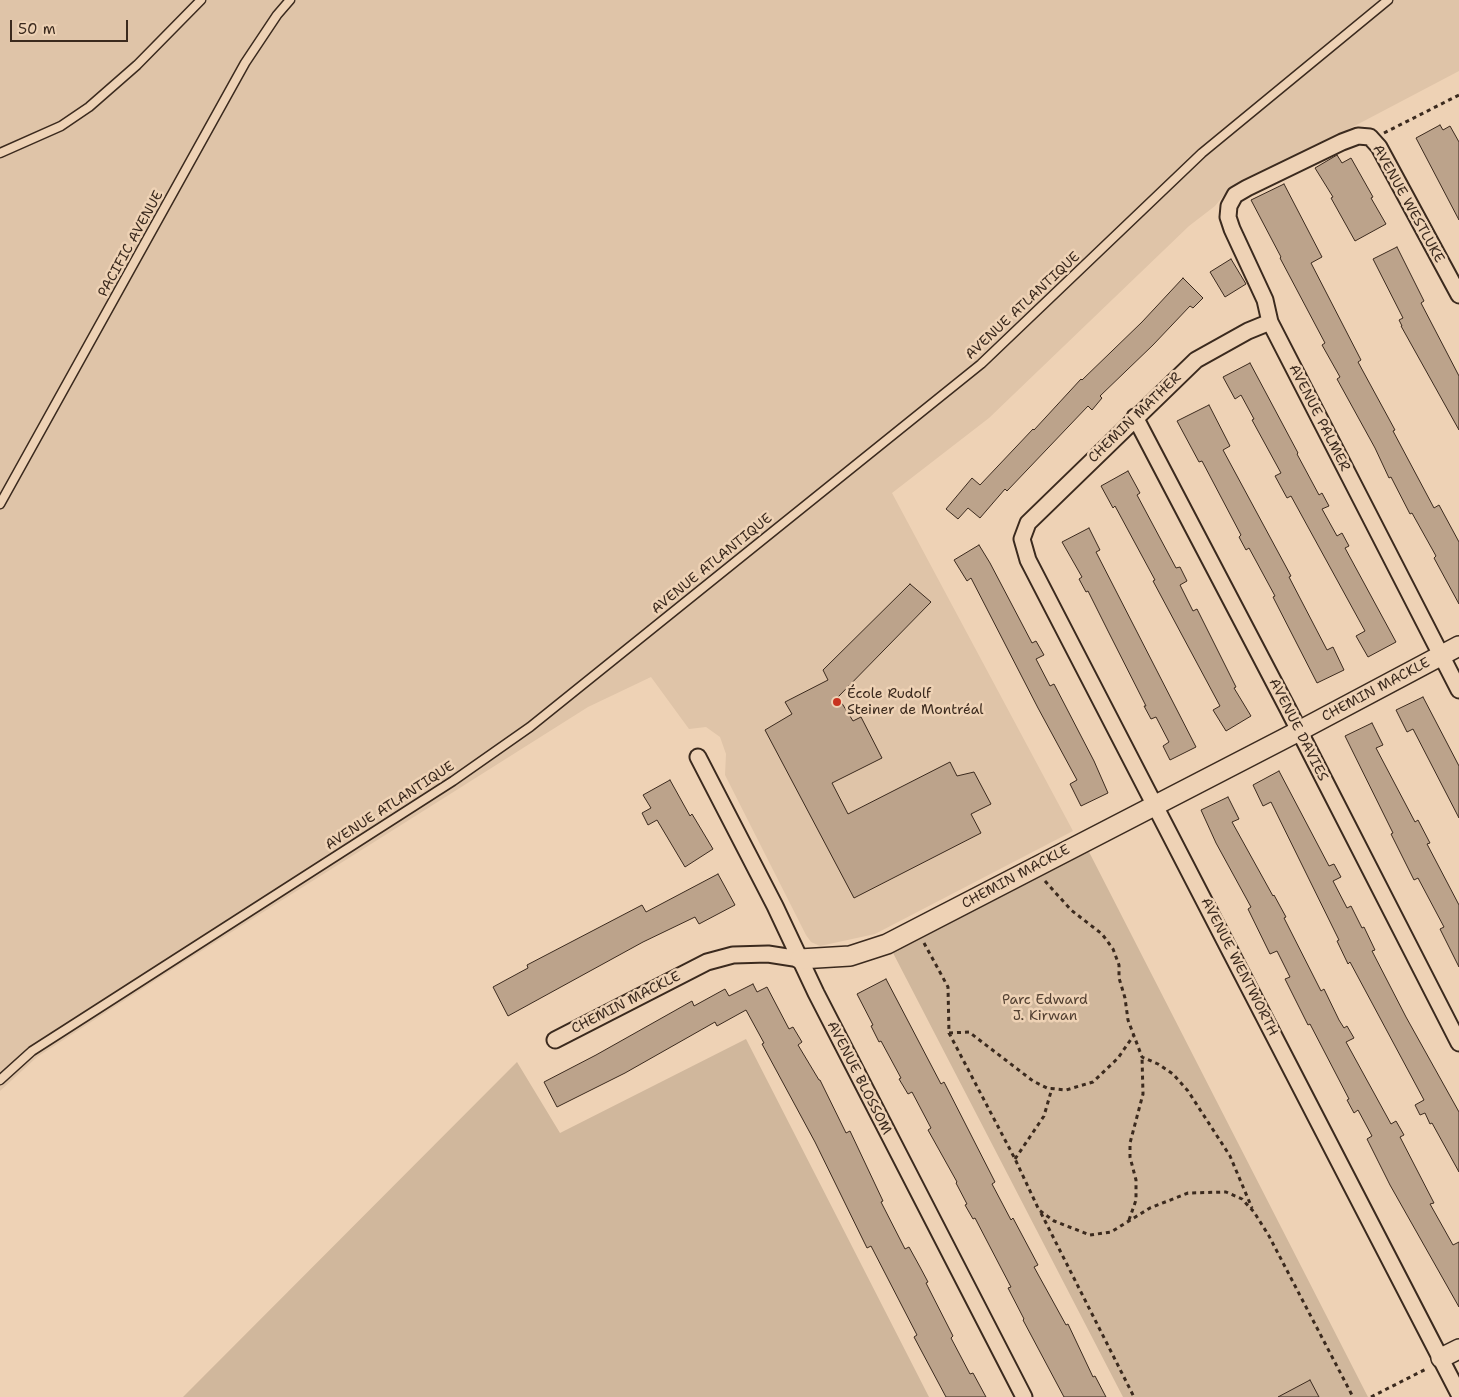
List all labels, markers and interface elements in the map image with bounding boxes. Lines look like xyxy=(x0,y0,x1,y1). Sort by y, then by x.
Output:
scale bar xyxy=(12,10,130,42)
text: 50 m xyxy=(18,19,56,39)
street label: AVENUE WESTLUKE xyxy=(1369,142,1447,266)
street label: PACIFIC AVENUE xyxy=(95,188,167,300)
street label: AVENUE ATLANTIQUE xyxy=(962,249,1084,363)
street label: AVENUE PALMER xyxy=(1285,362,1353,474)
street label: CHEMIN MATHER xyxy=(1085,369,1185,467)
street label: AVENUE ATLANTIQUE xyxy=(648,510,776,618)
street label: CHEMIN MACKLE xyxy=(1319,654,1433,726)
street label: AVENUE DAVIES xyxy=(1265,676,1331,784)
place label: École Rudolf Steiner de Montréal xyxy=(847,686,984,719)
marker: École Rudolf Steiner de Montréal xyxy=(831,696,843,708)
street label: AVENUE ATLANTIQUE xyxy=(322,758,458,854)
street label: CHEMIN MACKLE xyxy=(959,841,1073,913)
street label: AVENUE WENTWORTH xyxy=(1197,895,1281,1039)
street label: CHEMIN MACKLE xyxy=(569,968,683,1038)
park label: Parc Edward J. Kirwan xyxy=(1002,992,1088,1024)
street label: AVENUE BLOSSOM xyxy=(823,1018,895,1138)

